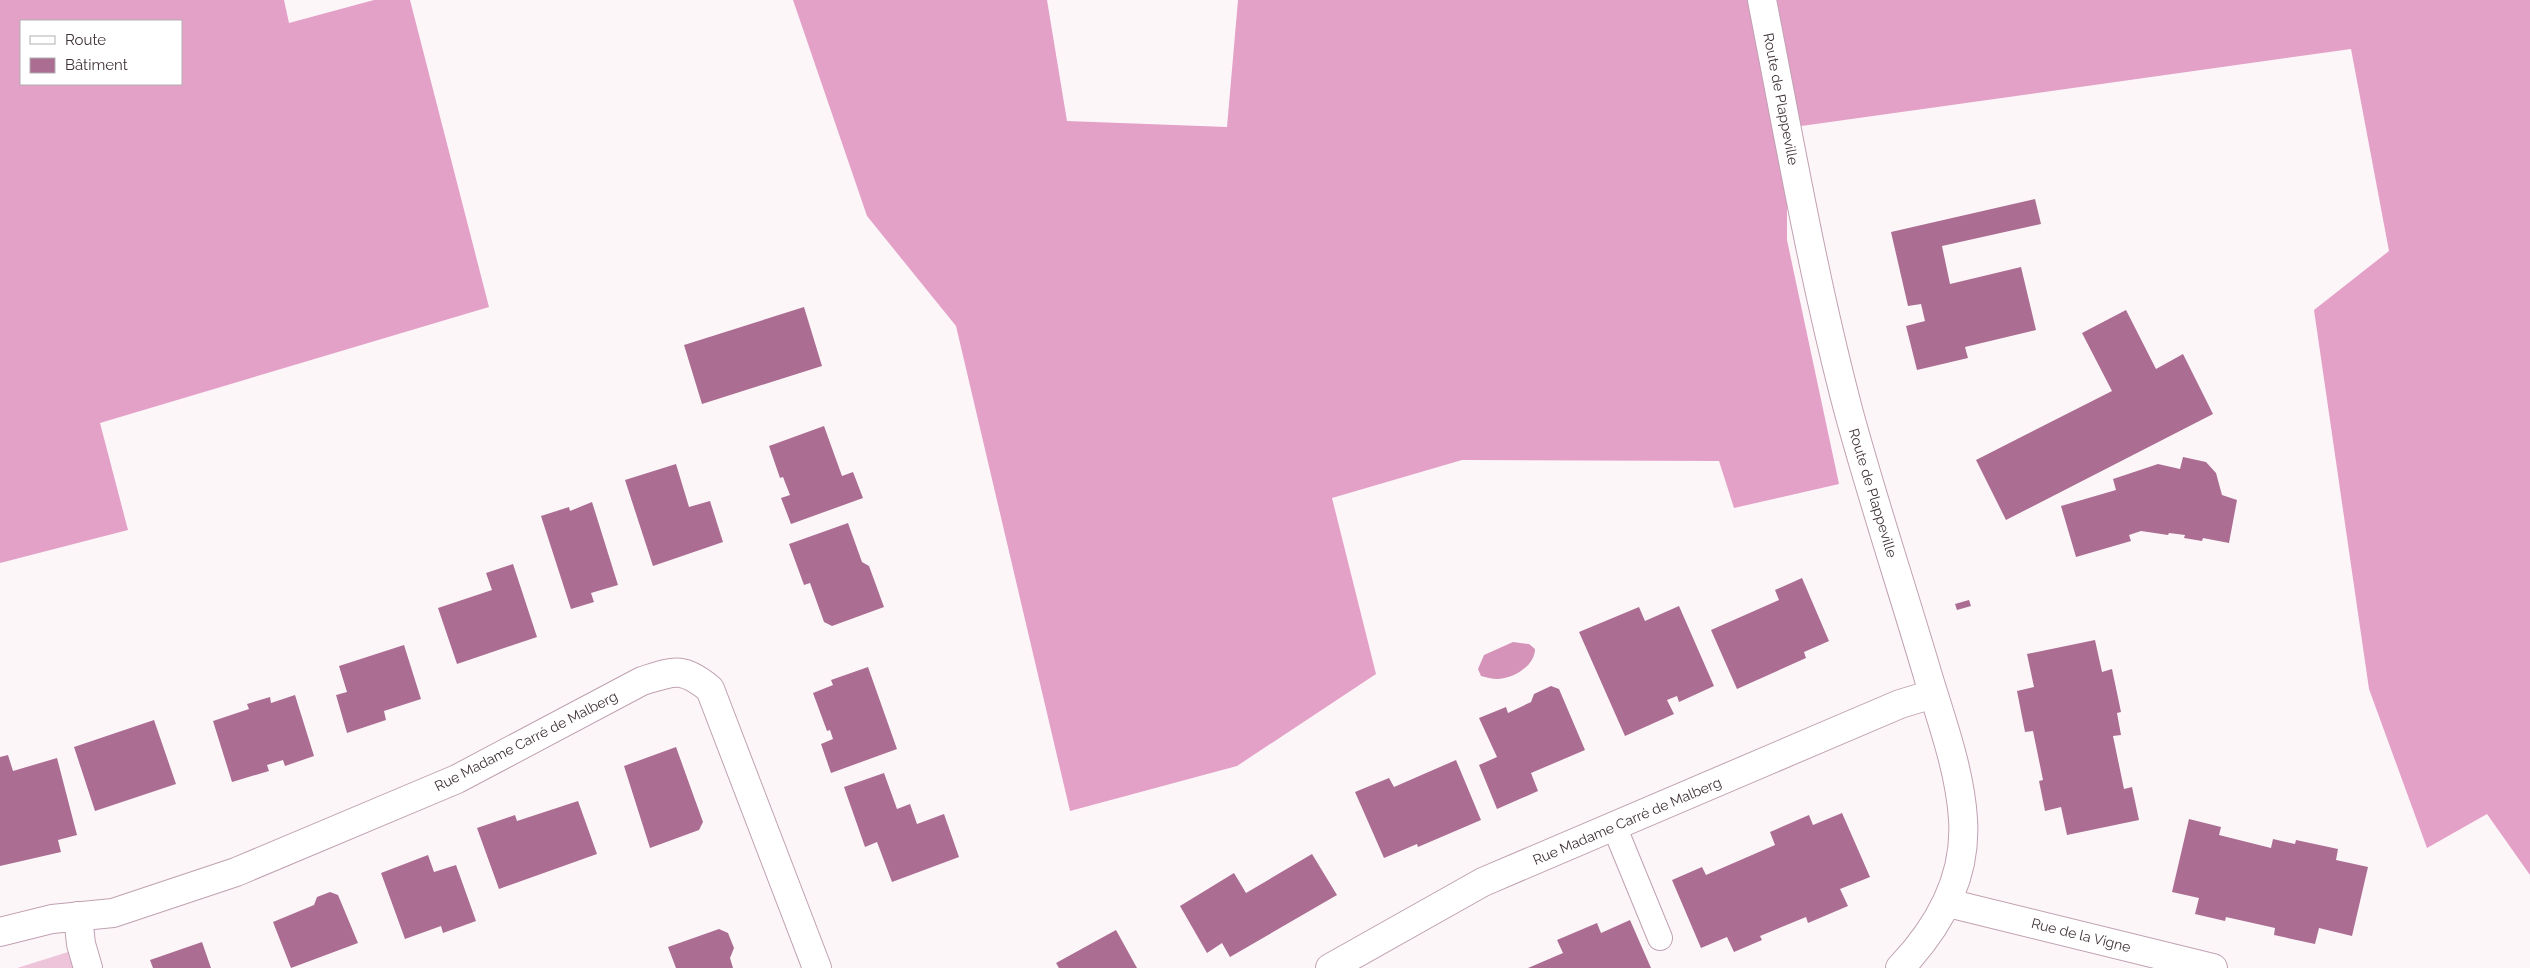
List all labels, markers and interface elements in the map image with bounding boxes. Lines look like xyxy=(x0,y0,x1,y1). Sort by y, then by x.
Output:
legend xyxy=(20,20,182,85)
text: Route xyxy=(65,31,106,49)
street label: Route de Plappeville xyxy=(1760,32,1802,166)
text: Bâtiment xyxy=(65,56,128,74)
street label: Route de Plappeville xyxy=(1846,426,1900,560)
street label: Rue Madame Carré de Malberg xyxy=(432,688,620,794)
street label: Rue Madame Carré de Malberg xyxy=(1530,774,1724,868)
street label: Rue de la Vigne xyxy=(2030,915,2132,955)

